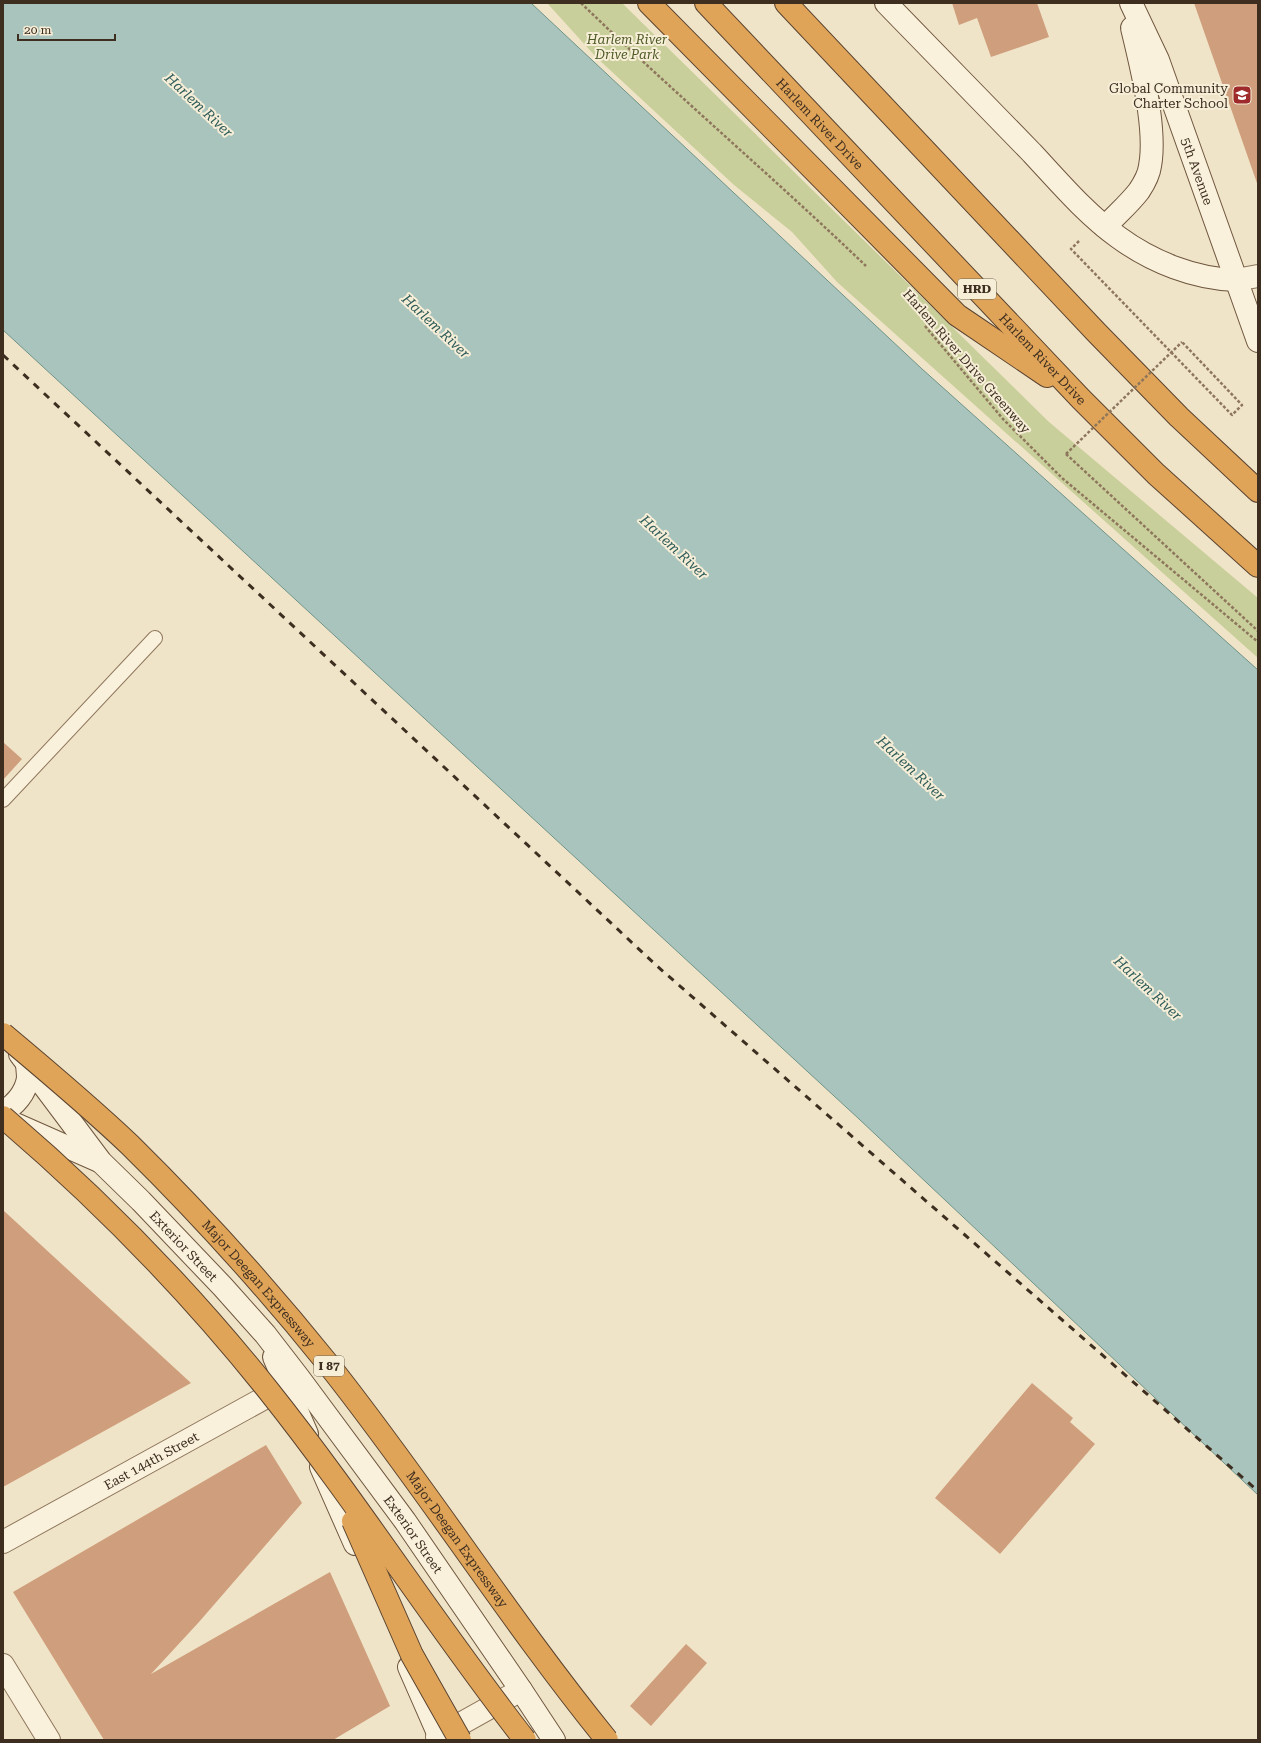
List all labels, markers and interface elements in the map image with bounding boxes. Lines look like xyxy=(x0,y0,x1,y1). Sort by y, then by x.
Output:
scale bar xyxy=(18,16,115,42)
text: 20 m xyxy=(24,23,51,37)
park label: Harlem River Drive Park xyxy=(586,32,668,62)
water label: Harlem River xyxy=(161,69,236,140)
street label: Harlem River Drive xyxy=(773,75,866,172)
place label: Global Community Charter School xyxy=(1109,81,1228,111)
school or university icon: Global Community Charter School xyxy=(1231,84,1253,106)
street label: 5th Avenue xyxy=(1178,136,1216,207)
road number: HRD xyxy=(958,279,996,299)
street label: Harlem River Drive Greenway xyxy=(900,286,1033,437)
water label: Harlem River xyxy=(398,290,473,361)
street label: Harlem River Drive xyxy=(996,311,1089,408)
water label: Harlem River xyxy=(636,511,711,582)
water label: Harlem River xyxy=(873,732,948,803)
water label: Harlem River xyxy=(1110,952,1185,1023)
street label: Exterior Street xyxy=(147,1208,221,1285)
street label: Major Deegan Expressway xyxy=(199,1217,318,1351)
road number: I 87 xyxy=(314,1356,344,1376)
street label: East 144th Street xyxy=(101,1429,201,1493)
street label: Major Deegan Expressway xyxy=(403,1468,511,1611)
street label: Exterior Street xyxy=(381,1493,446,1576)

